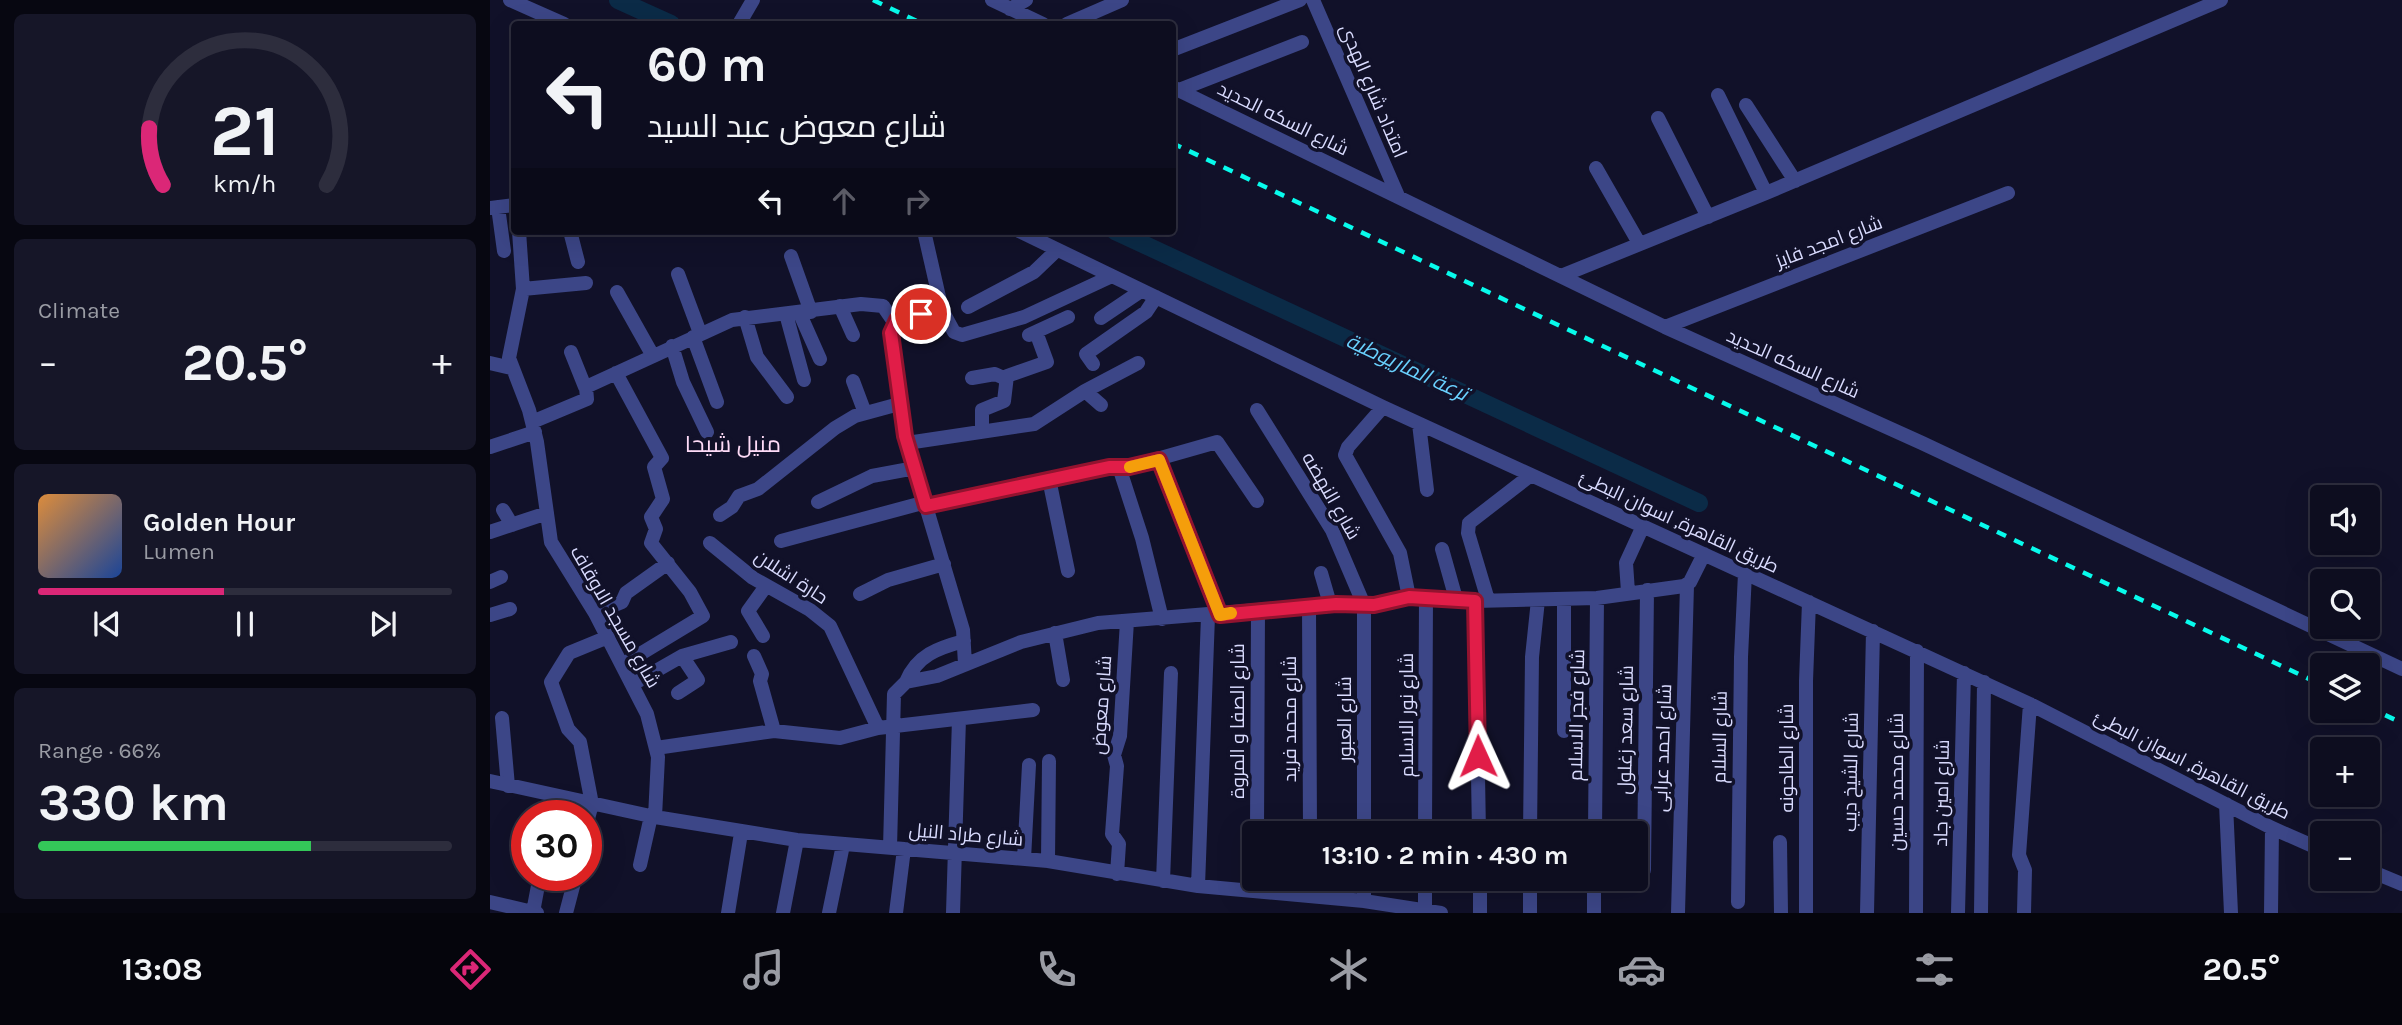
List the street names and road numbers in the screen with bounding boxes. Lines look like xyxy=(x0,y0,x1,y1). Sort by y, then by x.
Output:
street label: امتداد شارع الهدى xyxy=(1333,21,1411,162)
street label: شارع السكه الحديد xyxy=(1213,78,1352,162)
street label: شارع امجد فايز xyxy=(1772,212,1886,275)
street label: شارع السكه الحديد xyxy=(1722,325,1863,405)
street label: شارع النهضه xyxy=(1295,449,1365,544)
street label: طريق القاهرة, اسوان البطئ xyxy=(1575,466,1782,579)
street label: شارع مسجد الاوقاف xyxy=(564,542,665,693)
street label: حارة اشلان xyxy=(750,545,832,609)
street label: شارع الصفا و المروة xyxy=(1227,643,1251,799)
street label: شارع فجر الاسلام xyxy=(1565,649,1591,781)
street label: شارع نور الاسلام xyxy=(1396,653,1420,777)
street label: شارع معوض xyxy=(1088,655,1118,755)
street label: شارع محمد فريد xyxy=(1279,656,1303,782)
street label: شارع سعد زغلول xyxy=(1614,665,1640,795)
street label: شارع العبور xyxy=(1334,676,1358,763)
street label: شارع احمد عرابى xyxy=(1650,683,1678,813)
street label: شارع السلام xyxy=(1708,690,1734,784)
street label: شارع الطاحونه xyxy=(1776,703,1800,813)
street label: طريق القاهرة, اسوان البطئ xyxy=(2090,706,2294,825)
street label: شارع الشيخ ديب xyxy=(1839,712,1865,832)
street label: شارع محمد حسين xyxy=(1886,713,1910,851)
street label: شارع امين جاد xyxy=(1930,739,1956,847)
street label: شارع طراد النيل xyxy=(908,819,1024,853)

